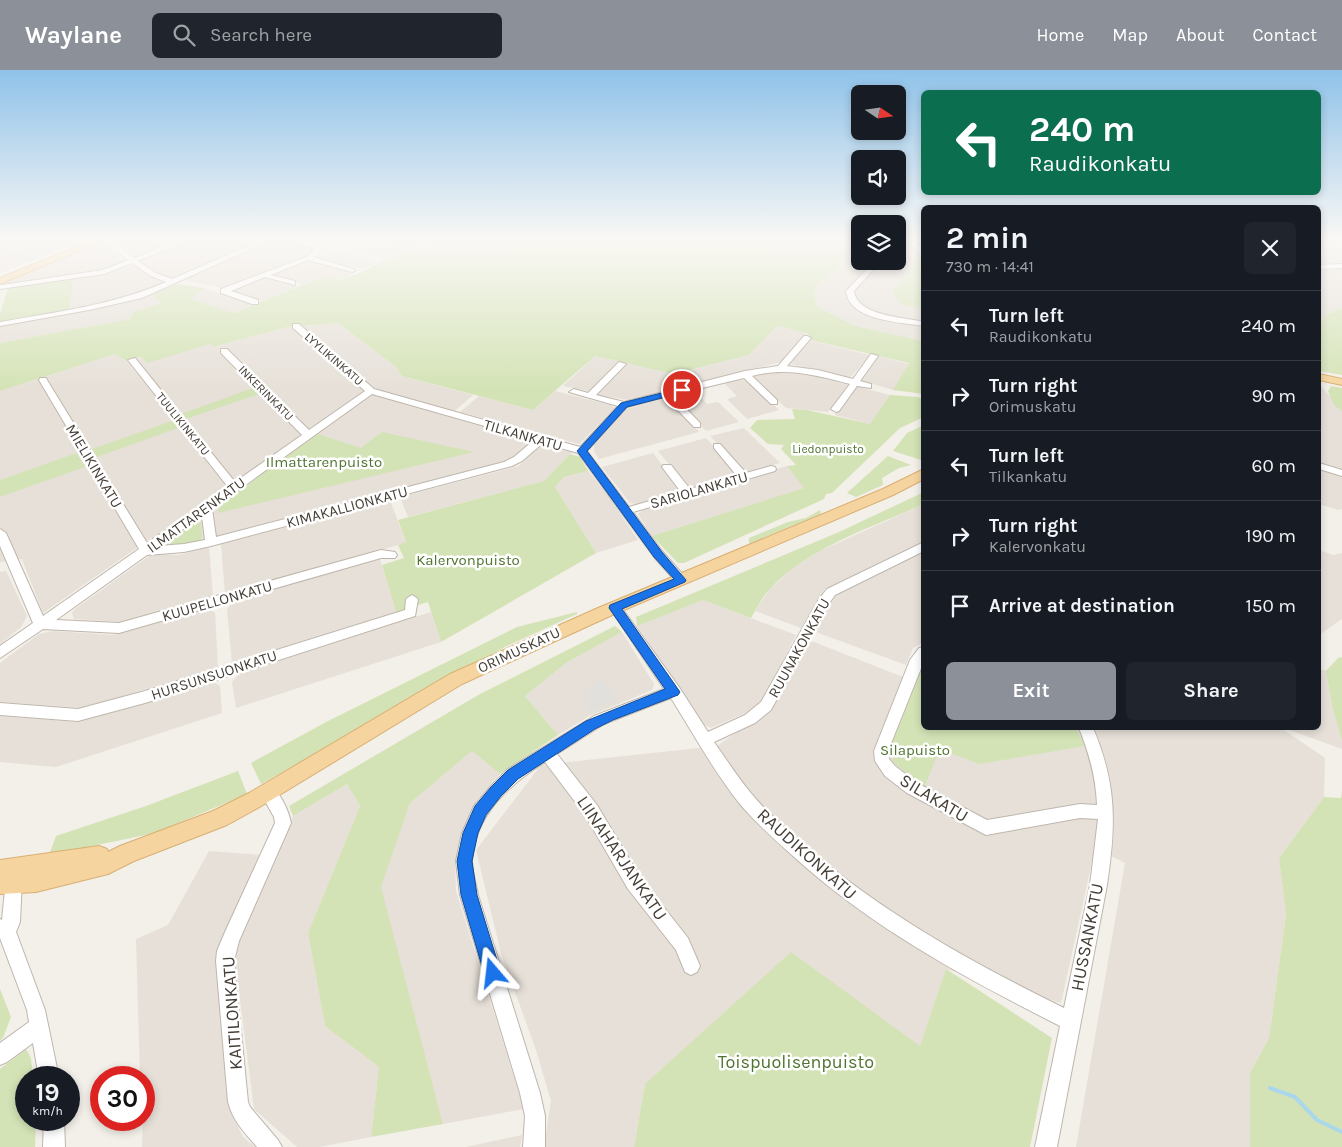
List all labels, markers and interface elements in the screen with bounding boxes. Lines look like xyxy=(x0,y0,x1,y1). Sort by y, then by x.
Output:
search box xyxy=(152,13,502,58)
text: Waylane xyxy=(25,21,122,49)
icon: search xyxy=(170,21,198,49)
text: Search here xyxy=(210,24,312,46)
text: Home xyxy=(1036,24,1084,46)
text: Map xyxy=(1112,24,1148,46)
text: About xyxy=(1176,24,1225,46)
text: Contact xyxy=(1253,24,1317,46)
north arrow xyxy=(851,85,906,140)
map controls xyxy=(851,85,906,270)
text: 240 m xyxy=(1029,109,1135,150)
icon: left xyxy=(946,110,1011,175)
button: sound xyxy=(851,150,906,205)
text: Raudikonkatu xyxy=(1029,151,1171,177)
button: layers xyxy=(851,215,906,270)
text: 2 min xyxy=(946,220,1029,256)
button: close xyxy=(1244,222,1296,274)
text: 730 m · 14:41 xyxy=(946,257,1034,276)
text: Turn left xyxy=(989,305,1064,327)
icon: left xyxy=(946,312,974,340)
text: 240 m xyxy=(1241,315,1296,337)
text: Raudikonkatu xyxy=(989,327,1093,346)
street label: LYYLIKINKATU xyxy=(302,330,366,388)
street label: INKERINKATU xyxy=(236,363,296,423)
pin xyxy=(661,369,703,411)
text: Turn right xyxy=(989,375,1078,397)
icon: arrive xyxy=(668,376,696,404)
icon: right xyxy=(946,382,974,410)
text: 90 m xyxy=(1251,385,1296,407)
street label: TUULIKINKATU xyxy=(153,390,213,458)
text: Orimuskatu xyxy=(989,397,1076,416)
street label: TILKANKATU xyxy=(482,415,564,455)
street label: MIELIKINKATU xyxy=(62,421,126,511)
park label: Liedonpuisto xyxy=(792,442,864,456)
text: Turn left xyxy=(989,445,1064,467)
icon: left xyxy=(946,452,974,480)
park label: Ilmattarenpuisto xyxy=(266,453,382,471)
text: 60 m xyxy=(1252,455,1296,477)
street label: SARIOLANKATU xyxy=(648,467,750,513)
text: Tilkankatu xyxy=(989,467,1067,486)
street label: ILMATTARENKATU xyxy=(143,473,249,557)
street label: KIMAKALLIONKATU xyxy=(284,482,410,532)
text: Turn right xyxy=(989,515,1078,537)
icon: right xyxy=(946,522,974,550)
text: 190 m xyxy=(1245,525,1296,547)
text: Kalervonkatu xyxy=(989,537,1086,556)
park label: Kalervonpuisto xyxy=(416,551,520,569)
street label: KUUPELLONKATU xyxy=(160,577,274,625)
icon: arrive xyxy=(946,592,974,620)
street label: RUUNAKONKATU xyxy=(764,595,834,701)
text: Arrive at destination xyxy=(989,595,1175,617)
text: 150 m xyxy=(1245,595,1296,617)
street label: ORIMUSKATU xyxy=(475,623,563,677)
street label: HURSUNSUONKATU xyxy=(149,646,279,704)
button: Exit xyxy=(946,662,1116,720)
button: Share xyxy=(1126,662,1296,720)
park label: Silapuisto xyxy=(880,741,950,759)
street label: SILAKATU xyxy=(896,769,972,827)
street label: LIINAHARJANKATU xyxy=(572,791,672,925)
street label: RAUDIKONKATU xyxy=(753,804,861,904)
street label: HUSSANKATU xyxy=(1066,881,1108,993)
position arrow xyxy=(466,946,518,998)
street label: KAITILONKATU xyxy=(217,955,247,1071)
park label: Toispuolisenpuisto xyxy=(718,1051,874,1073)
speed limit sign: 30 xyxy=(90,1066,155,1131)
text: 19 xyxy=(35,1078,60,1107)
text: km/h xyxy=(32,1104,63,1118)

